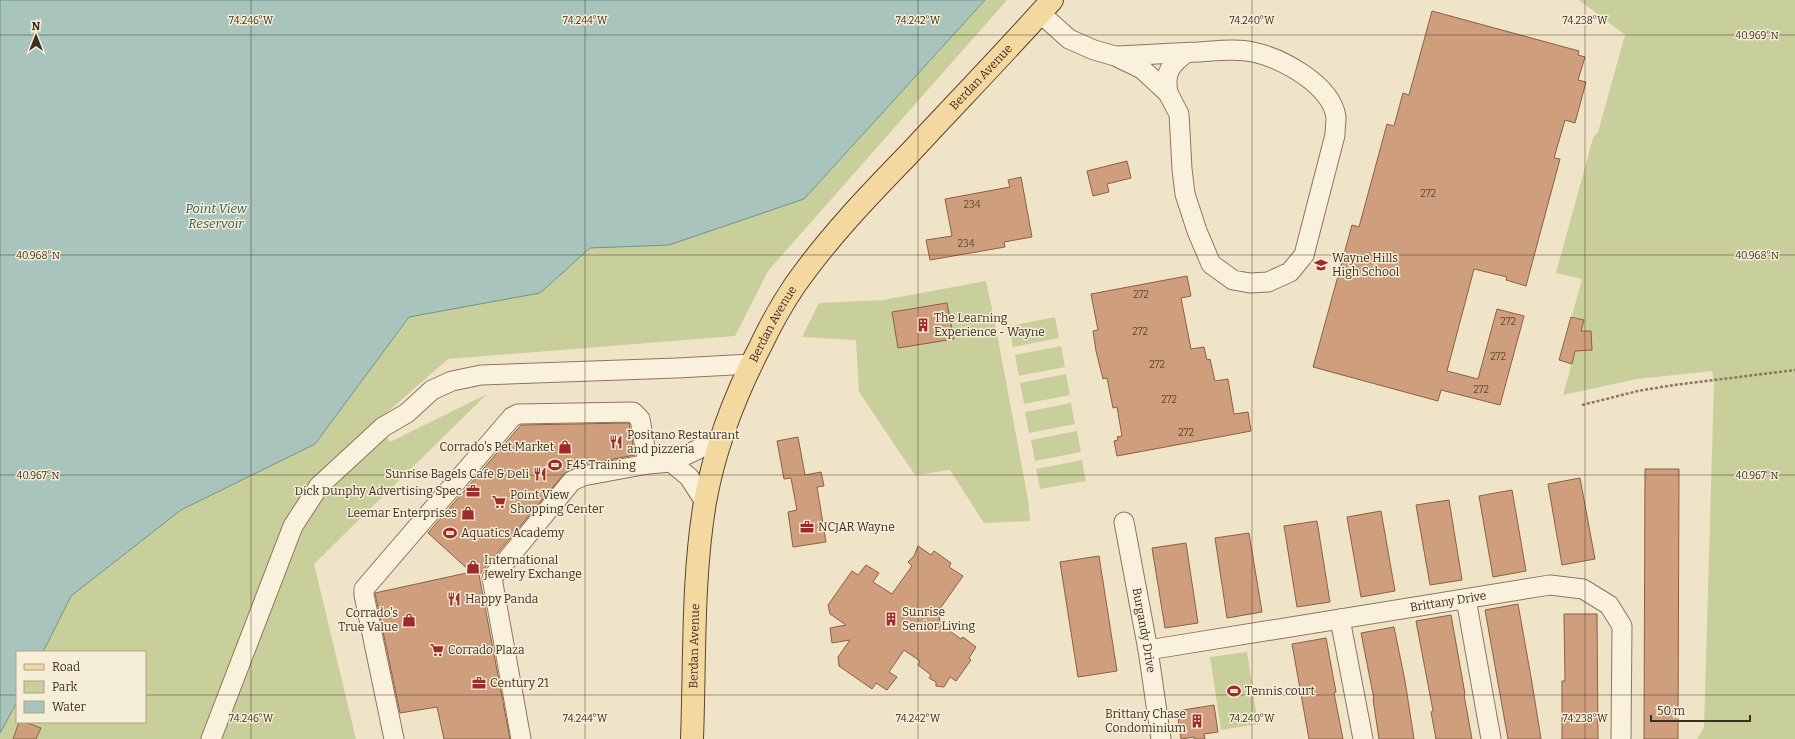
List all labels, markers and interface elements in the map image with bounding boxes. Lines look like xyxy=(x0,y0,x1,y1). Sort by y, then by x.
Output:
text: 74.246°W xyxy=(229,15,274,27)
text: 74.244°W xyxy=(563,15,608,27)
text: 74.242°W xyxy=(896,15,941,27)
text: 74.240°W xyxy=(1229,15,1275,27)
text: 74.238°W xyxy=(1563,15,1608,27)
north arrow xyxy=(16,16,56,56)
text: N xyxy=(32,20,41,33)
text: 40.969°N xyxy=(1735,30,1779,42)
street label: Berdan Avenue xyxy=(947,41,1015,113)
house number: 272 xyxy=(1420,188,1436,200)
house number: 234 xyxy=(964,199,981,211)
water label: Point View Reservoir xyxy=(185,201,248,231)
house number: 234 xyxy=(958,238,975,250)
text: 40.968°N xyxy=(16,250,60,262)
text: 40.968°N xyxy=(1735,250,1779,262)
place label: Wayne Hills High School xyxy=(1332,251,1400,279)
school or university icon: Wayne Hills High School xyxy=(1313,257,1329,273)
street label: Berdan Avenue xyxy=(746,283,799,365)
house number: 272 xyxy=(1133,289,1149,301)
place label: The Learning Experience - Wayne xyxy=(934,311,1045,339)
house number: 272 xyxy=(1500,316,1516,328)
building icon: The Learning Experience - Wayne xyxy=(915,317,931,333)
house number: 272 xyxy=(1132,326,1148,338)
house number: 272 xyxy=(1490,351,1506,363)
house number: 272 xyxy=(1149,359,1165,371)
house number: 272 xyxy=(1473,384,1489,396)
house number: 272 xyxy=(1161,394,1177,406)
house number: 272 xyxy=(1178,427,1194,439)
place label: Positano Restaurant and pizzeria xyxy=(627,428,740,456)
restaurant icon: Positano Restaurant and pizzeria xyxy=(608,434,624,450)
shop icon: Corrado's Pet Market xyxy=(557,439,573,455)
place label: Corrado's Pet Market xyxy=(439,440,555,454)
sports icon: F45 Training xyxy=(547,457,563,473)
place label: F45 Training xyxy=(566,458,636,472)
restaurant icon: Sunrise Bagels Cafe & Deli xyxy=(532,466,548,482)
place label: Sunrise Bagels Cafe & Deli xyxy=(385,467,529,481)
text: 40.967°N xyxy=(17,470,59,482)
text: 40.967°N xyxy=(1736,470,1778,482)
office icon: Dick Dunphy Advertising Spec xyxy=(465,483,481,499)
place label: Dick Dunphy Advertising Spec xyxy=(295,484,462,498)
place label: Point View Shopping Center xyxy=(510,488,604,516)
supermarket icon: Point View Shopping Center xyxy=(491,494,507,510)
shop icon: Leemar Enterprises xyxy=(460,505,476,521)
place label: Leemar Enterprises xyxy=(347,506,457,520)
office icon: NCJAR Wayne xyxy=(799,519,815,535)
place label: NCJAR Wayne xyxy=(818,520,895,534)
sports icon: Aquatics Academy xyxy=(442,525,458,541)
place label: Aquatics Academy xyxy=(461,526,565,540)
place label: International Jewelry Exchange xyxy=(483,553,582,581)
shop icon: International Jewelry Exchange xyxy=(465,559,481,575)
street label: Burgandy Drive xyxy=(1129,586,1158,674)
street label: Brittany Drive xyxy=(1409,588,1487,615)
restaurant icon: Happy Panda xyxy=(446,591,462,607)
place label: Happy Panda xyxy=(465,592,539,606)
street label: Berdan Avenue xyxy=(686,603,702,689)
place label: Sunrise Senior Living xyxy=(902,605,976,633)
place label: Corrado's True Value xyxy=(338,606,398,634)
building icon: Sunrise Senior Living xyxy=(883,611,899,627)
shop icon: Corrado's True Value xyxy=(401,612,417,628)
supermarket icon: Corrado Plaza xyxy=(429,642,445,658)
place label: Corrado Plaza xyxy=(448,643,525,657)
legend xyxy=(16,651,146,723)
text: Road xyxy=(52,660,80,674)
office icon: Century 21 xyxy=(471,675,487,691)
place label: Century 21 xyxy=(490,676,549,690)
text: Park xyxy=(52,680,78,694)
sports icon: Tennis court xyxy=(1226,683,1242,699)
place label: Tennis court xyxy=(1245,684,1315,698)
scale bar xyxy=(1651,697,1750,723)
text: Water xyxy=(52,700,87,714)
text: 50 m xyxy=(1657,704,1686,718)
place label: Brittany Chase Condominium xyxy=(1105,707,1187,735)
text: 74.246°W xyxy=(229,713,274,725)
text: 74.244°W xyxy=(563,713,608,725)
text: 74.242°W xyxy=(896,713,941,725)
building icon: Brittany Chase Condominium xyxy=(1189,713,1205,729)
text: 74.240°W xyxy=(1229,713,1275,725)
text: 74.238°W xyxy=(1563,713,1608,725)

